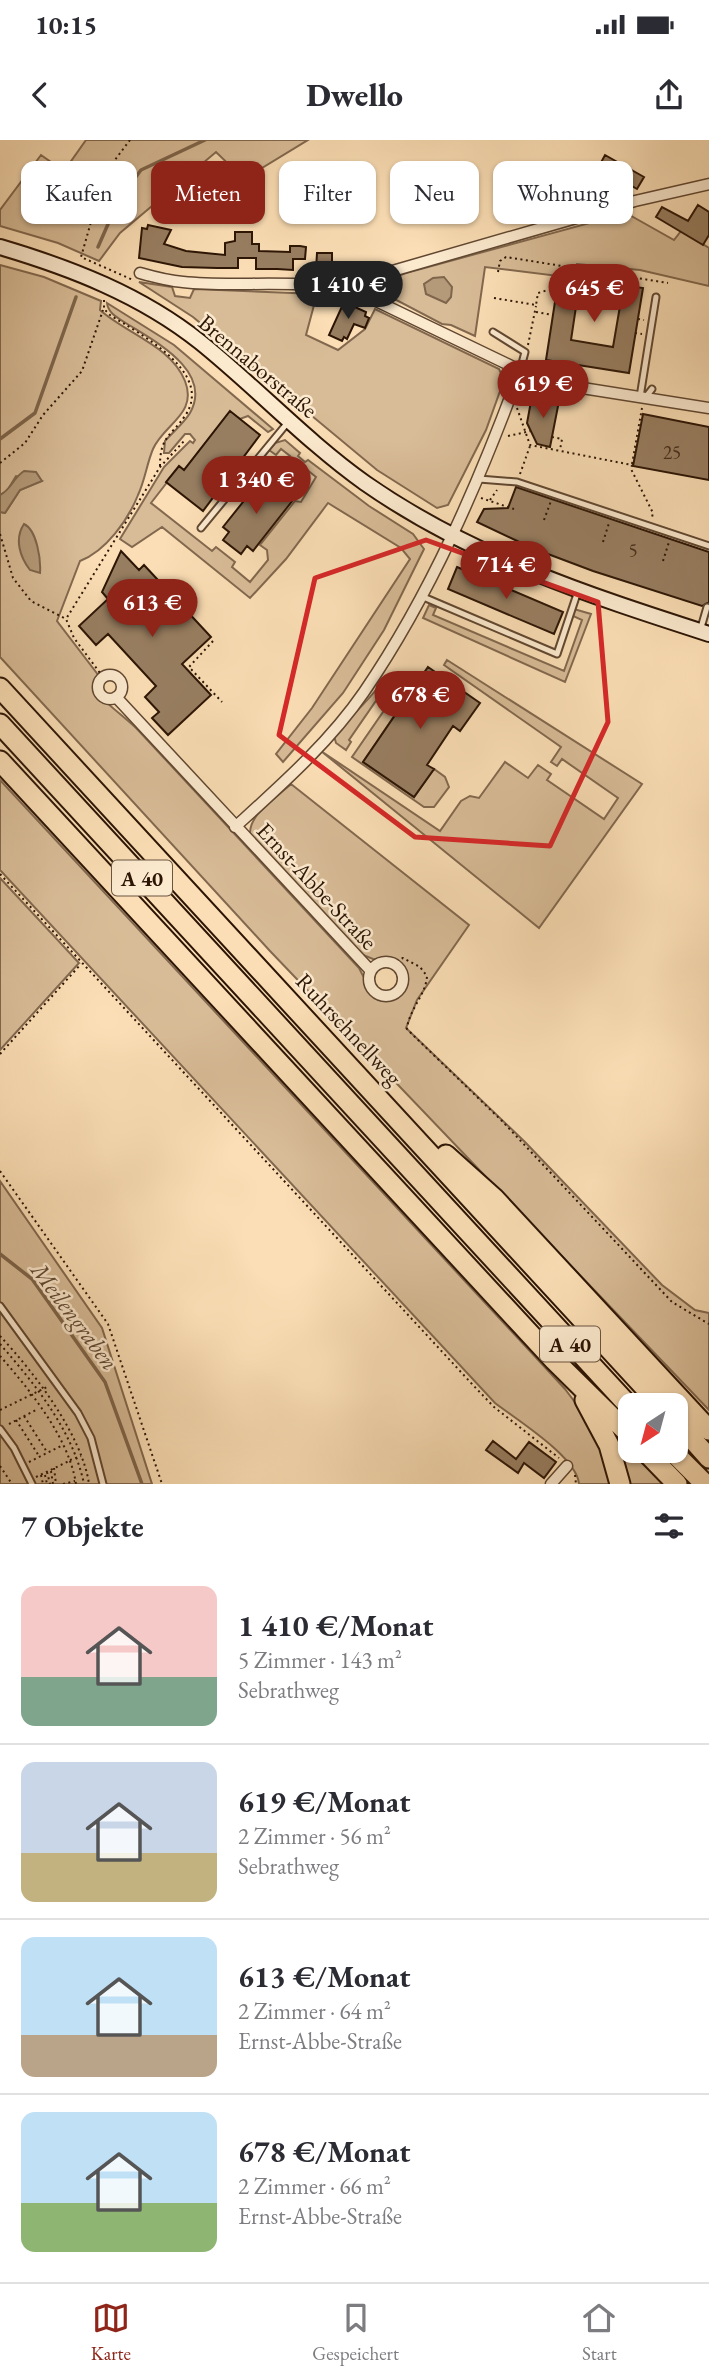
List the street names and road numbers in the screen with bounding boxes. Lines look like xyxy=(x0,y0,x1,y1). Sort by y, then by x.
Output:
street label: Brennaborstraße xyxy=(192,307,324,425)
street label: Ernst-Abbe-Straße xyxy=(250,816,384,956)
road number: A 40 xyxy=(112,860,172,896)
street label: Ruhrschnellweg xyxy=(289,966,409,1092)
road number: A 40 xyxy=(540,1326,600,1362)

